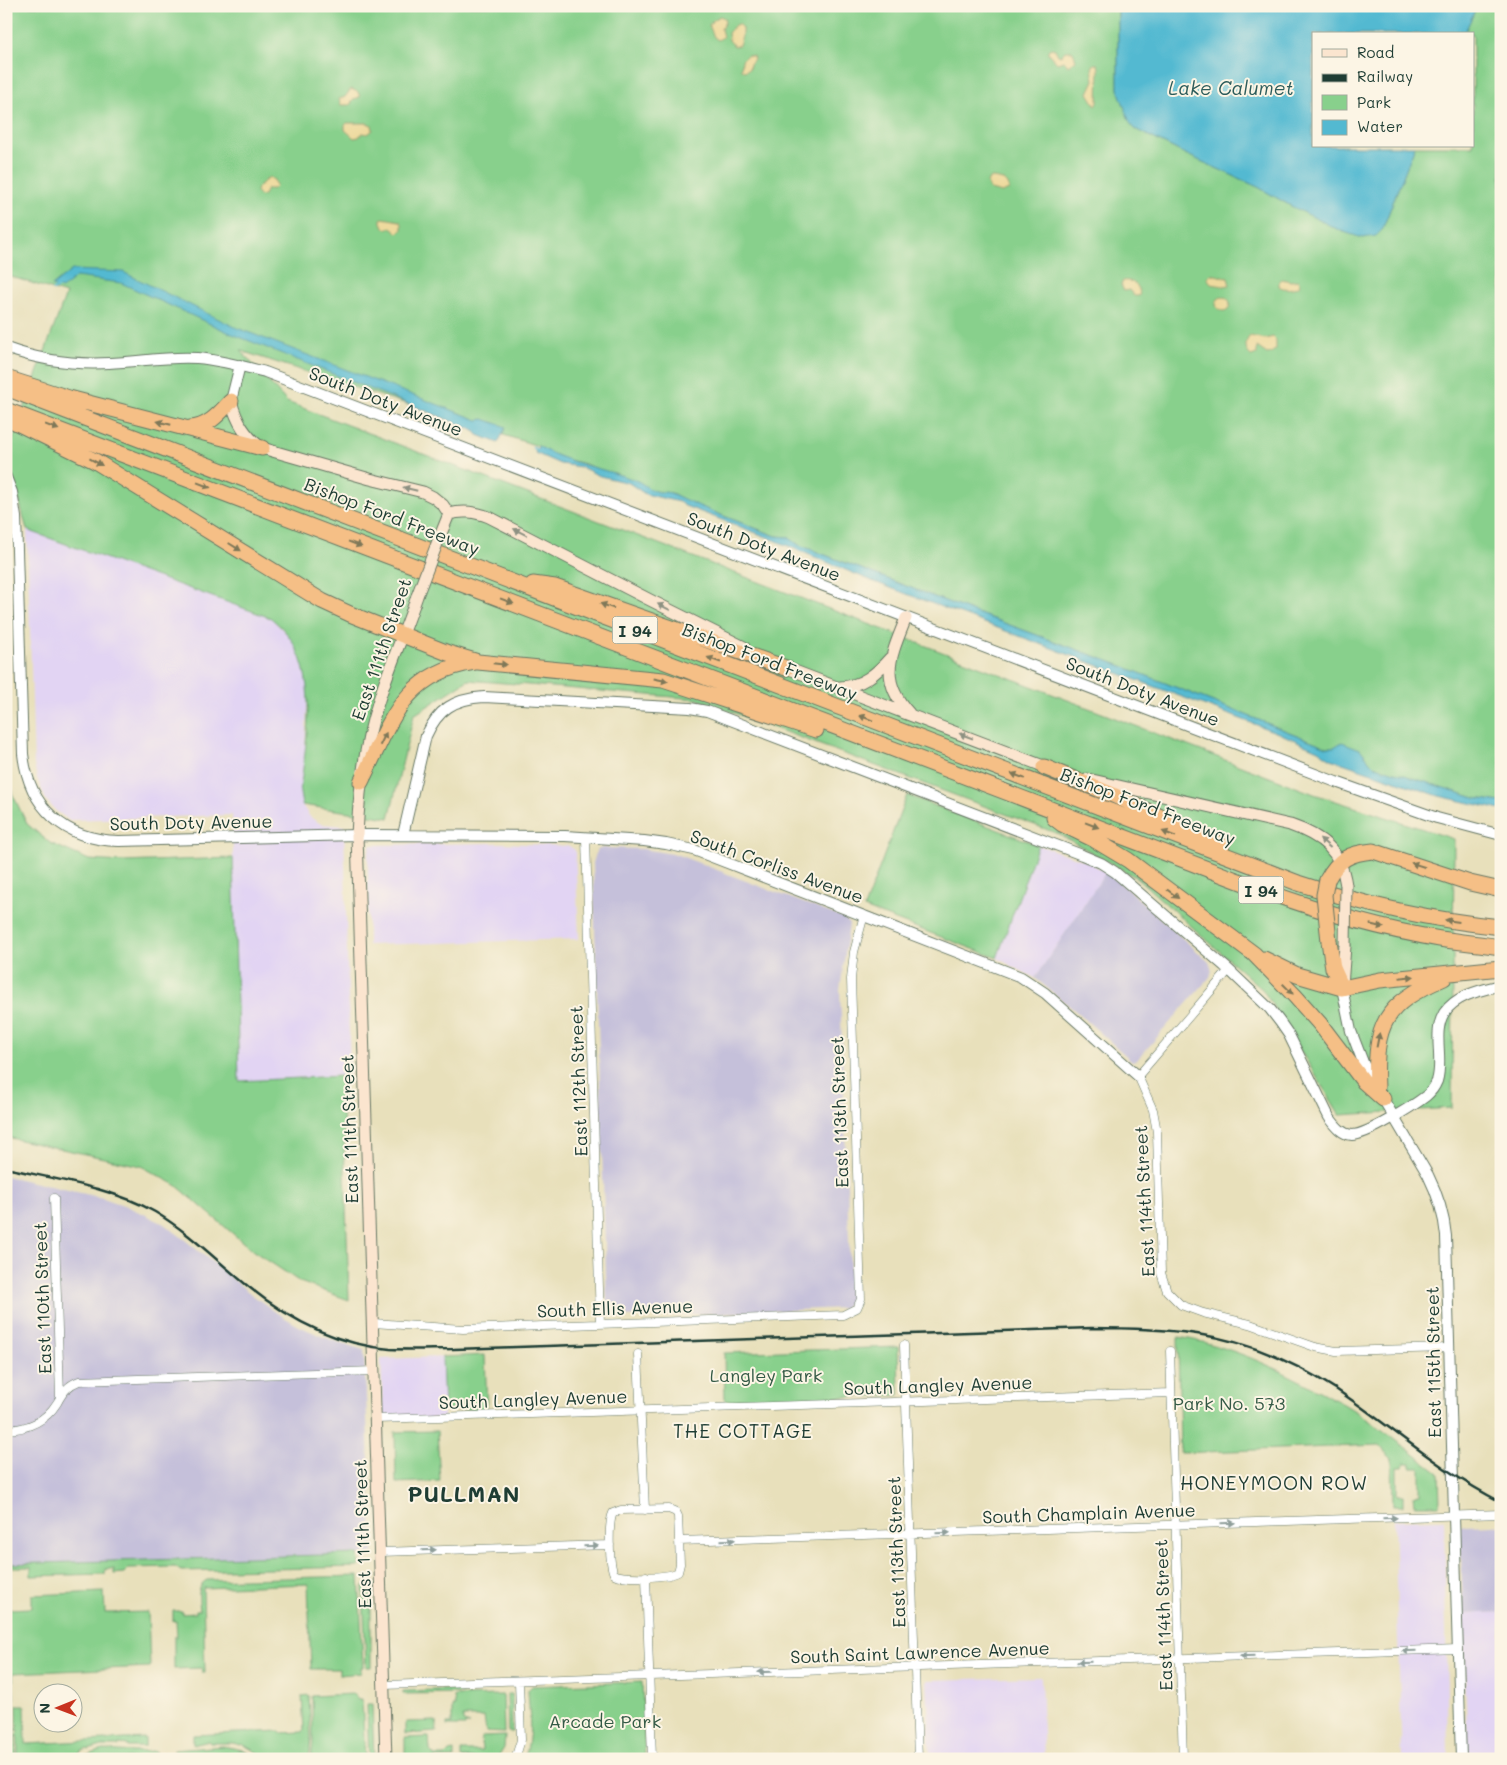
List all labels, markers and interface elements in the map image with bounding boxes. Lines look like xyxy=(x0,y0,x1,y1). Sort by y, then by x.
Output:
legend xyxy=(1312,32,1474,148)
text: Road xyxy=(1357,42,1394,62)
text: Railway xyxy=(1357,66,1413,86)
water label: Lake Calumet xyxy=(1168,75,1294,100)
text: Park xyxy=(1357,92,1391,112)
text: Water xyxy=(1357,116,1403,136)
street label: South Doty Avenue xyxy=(306,361,466,441)
one-way arrow xyxy=(157,419,172,427)
one-way arrow xyxy=(45,423,60,431)
one-way arrow xyxy=(89,458,104,466)
street label: Bishop Ford Freeway xyxy=(301,471,483,561)
one-way arrow xyxy=(196,482,211,489)
one-way arrow xyxy=(402,485,417,493)
street label: South Doty Avenue xyxy=(684,506,844,586)
one-way arrow xyxy=(513,528,527,536)
one-way arrow xyxy=(348,540,362,548)
one-way arrow xyxy=(228,542,241,552)
street label: East 111th Street xyxy=(345,575,417,723)
one-way arrow xyxy=(500,598,514,606)
one-way arrow xyxy=(600,602,615,609)
one-way arrow xyxy=(656,603,671,611)
road number: I 94 xyxy=(612,616,658,644)
street label: Bishop Ford Freeway xyxy=(679,616,861,706)
street label: South Doty Avenue xyxy=(1063,651,1223,731)
one-way arrow xyxy=(706,656,721,664)
one-way arrow xyxy=(492,660,508,668)
one-way arrow xyxy=(654,677,670,685)
one-way arrow xyxy=(858,714,873,722)
one-way arrow xyxy=(379,731,387,746)
one-way arrow xyxy=(959,732,973,740)
street label: Bishop Ford Freeway xyxy=(1057,761,1239,851)
one-way arrow xyxy=(1010,772,1025,779)
street label: South Doty Avenue xyxy=(109,809,273,835)
one-way arrow xyxy=(1085,821,1100,829)
street label: South Corliss Avenue xyxy=(687,823,867,909)
one-way arrow xyxy=(1162,830,1177,837)
one-way arrow xyxy=(1319,837,1331,849)
one-way arrow xyxy=(1410,861,1425,869)
road number: I 94 xyxy=(1238,876,1284,904)
one-way arrow xyxy=(1166,889,1180,899)
one-way arrow xyxy=(1444,917,1460,925)
one-way arrow xyxy=(1369,922,1384,930)
one-way arrow xyxy=(1399,973,1415,981)
one-way arrow xyxy=(1282,983,1294,995)
street label: East 112th Street xyxy=(563,1005,593,1157)
one-way arrow xyxy=(1375,1031,1383,1047)
street label: East 113th Street xyxy=(824,1036,854,1188)
street label: East 111th Street xyxy=(334,1054,364,1204)
street label: East 114th Street xyxy=(1128,1125,1160,1277)
street label: East 110th Street xyxy=(27,1221,57,1375)
street label: East 115th Street xyxy=(1420,1286,1446,1438)
street label: South Ellis Avenue xyxy=(537,1293,693,1323)
park label: Langley Park xyxy=(710,1363,822,1387)
street label: South Langley Avenue xyxy=(843,1370,1033,1400)
street label: South Langley Avenue xyxy=(438,1384,628,1414)
park label: Park No. 573 xyxy=(1173,1391,1285,1415)
district label: THE COTTAGE xyxy=(673,1418,813,1443)
street label: East 111th Street xyxy=(347,1459,377,1609)
district label: HONEYMOON ROW xyxy=(1180,1470,1368,1495)
street label: East 113th Street xyxy=(881,1476,911,1628)
district label: PULLMAN xyxy=(408,1479,520,1508)
street label: South Champlain Avenue xyxy=(982,1497,1196,1529)
one-way arrow xyxy=(1382,1514,1398,1522)
one-way arrow xyxy=(1220,1519,1236,1527)
one-way arrow xyxy=(935,1528,951,1536)
one-way arrow xyxy=(720,1535,736,1543)
street label: East 114th Street xyxy=(1148,1539,1178,1691)
one-way arrow xyxy=(583,1541,599,1549)
one-way arrow xyxy=(421,1546,437,1554)
street label: South Saint Lawrence Avenue xyxy=(790,1635,1050,1669)
one-way arrow xyxy=(1401,1647,1417,1655)
one-way arrow xyxy=(1239,1652,1255,1660)
one-way arrow xyxy=(1076,1658,1092,1666)
one-way arrow xyxy=(756,1669,772,1677)
north arrow xyxy=(32,1682,82,1732)
text: N xyxy=(35,1703,54,1714)
park label: Arcade Park xyxy=(549,1709,661,1733)

